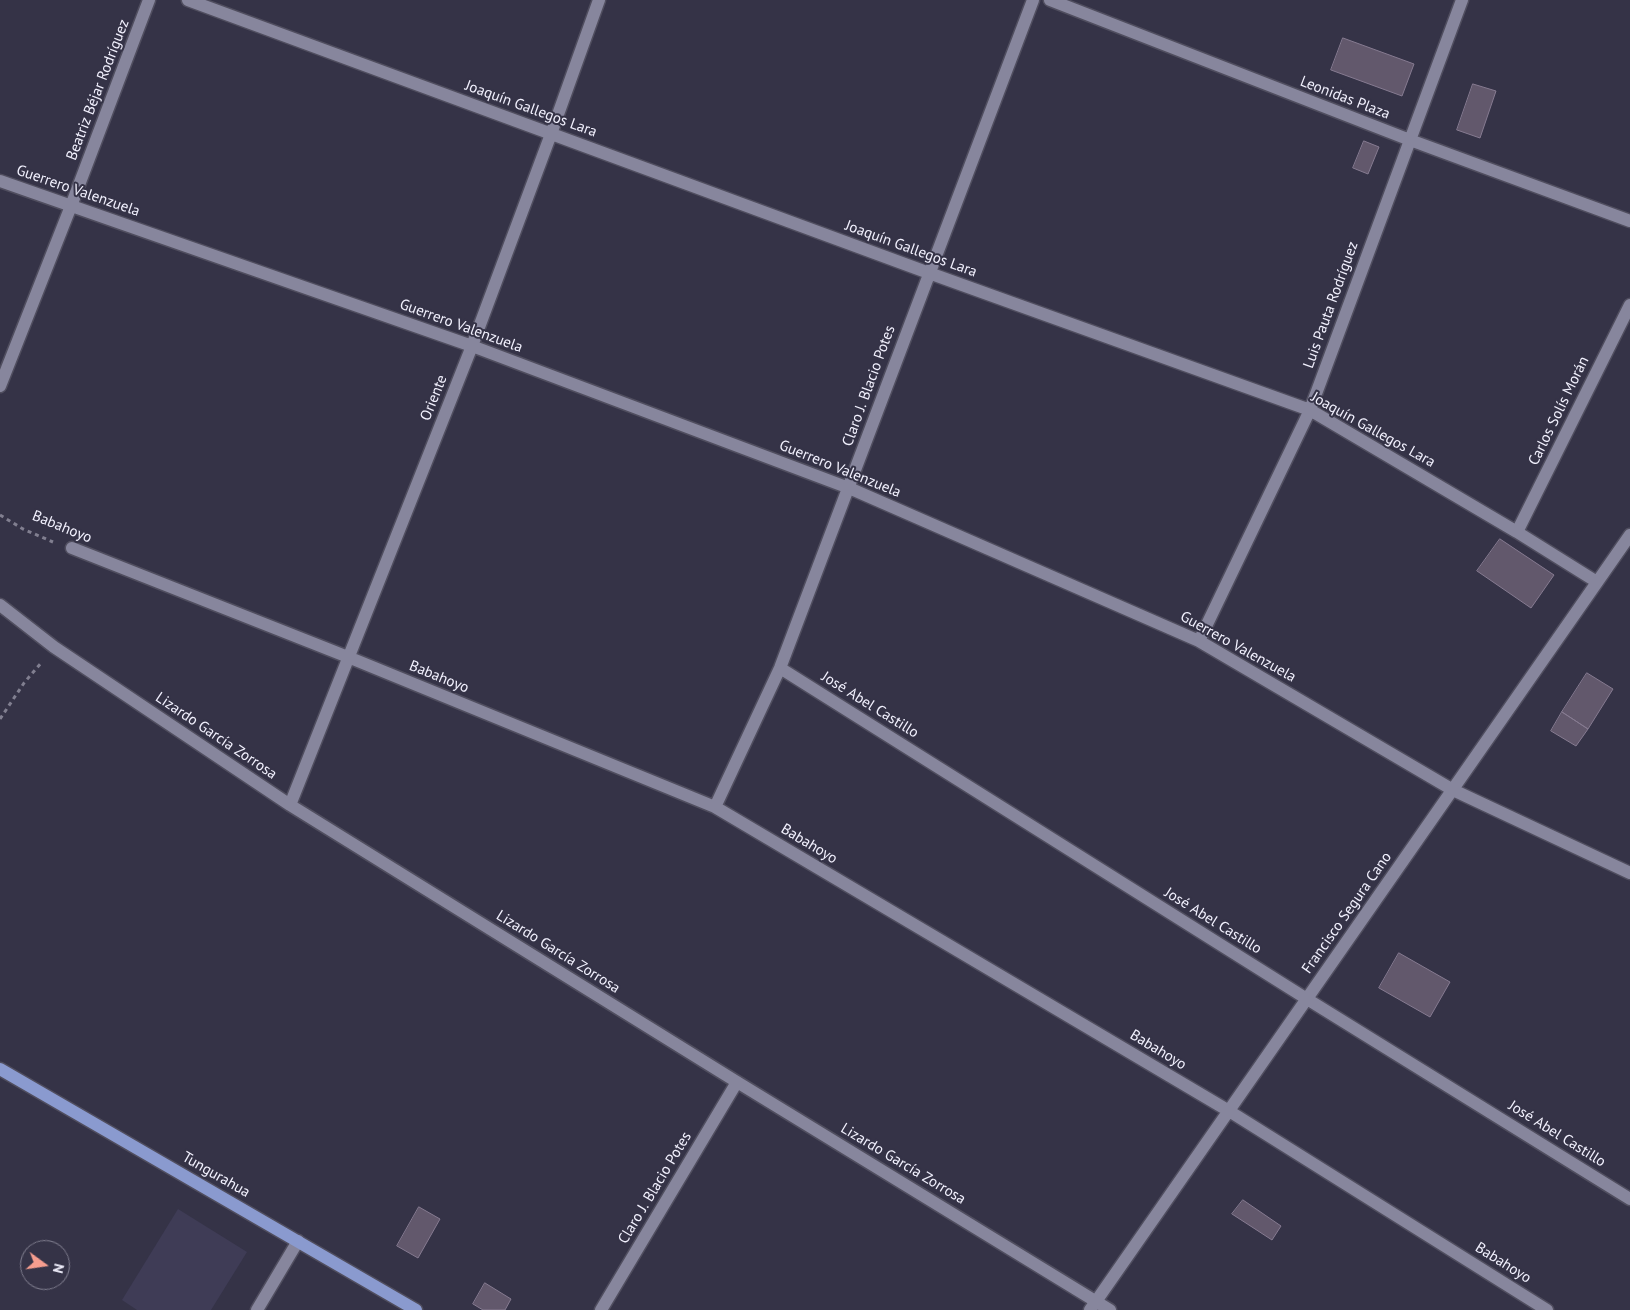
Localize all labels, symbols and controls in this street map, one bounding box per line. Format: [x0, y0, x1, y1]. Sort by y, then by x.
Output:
street label: Beatriz Béjar Rodríguez [63, 17, 133, 163]
street label: Leonidas Plaza [1298, 73, 1392, 123]
street label: Joaquín Gallegos Lara [463, 77, 599, 141]
street label: Guerrero Valenzuela [14, 161, 142, 221]
street label: Joaquín Gallegos Lara [843, 217, 979, 281]
street label: Luis Pauta Rodríguez [1300, 239, 1362, 371]
street label: Guerrero Valenzuela [397, 295, 525, 357]
street label: Claro J. Blacio Potes [839, 323, 899, 449]
street label: Carlos Solís Morán [1525, 354, 1593, 468]
street label: Oriente [417, 372, 451, 424]
street label: Joaquín Gallegos Lara [1308, 388, 1438, 472]
street label: Guerrero Valenzuela [777, 436, 903, 502]
street label: Babahoyo [30, 507, 94, 547]
street label: Guerrero Valenzuela [1177, 608, 1299, 686]
street label: Babahoyo [407, 657, 471, 697]
street label: José Abel Castillo [818, 668, 922, 742]
street label: Lizardo García Zorrosa [152, 689, 280, 783]
street label: Babahoyo [778, 820, 840, 868]
street label: Francisco Segura Cano [1298, 849, 1396, 977]
street label: José Abel Castillo [1161, 884, 1265, 958]
street label: Lizardo García Zorrosa [493, 907, 623, 997]
street label: Babahoyo [1127, 1026, 1189, 1074]
street label: José Abel Castillo [1505, 1097, 1609, 1171]
street label: Lizardo García Zorrosa [837, 1120, 969, 1208]
street label: Claro J. Blacio Potes [615, 1129, 695, 1247]
street label: Tungurahua [179, 1148, 253, 1202]
street label: Babahoyo [1472, 1239, 1534, 1287]
north arrow [20, 1240, 70, 1290]
text: N [49, 1262, 68, 1275]

